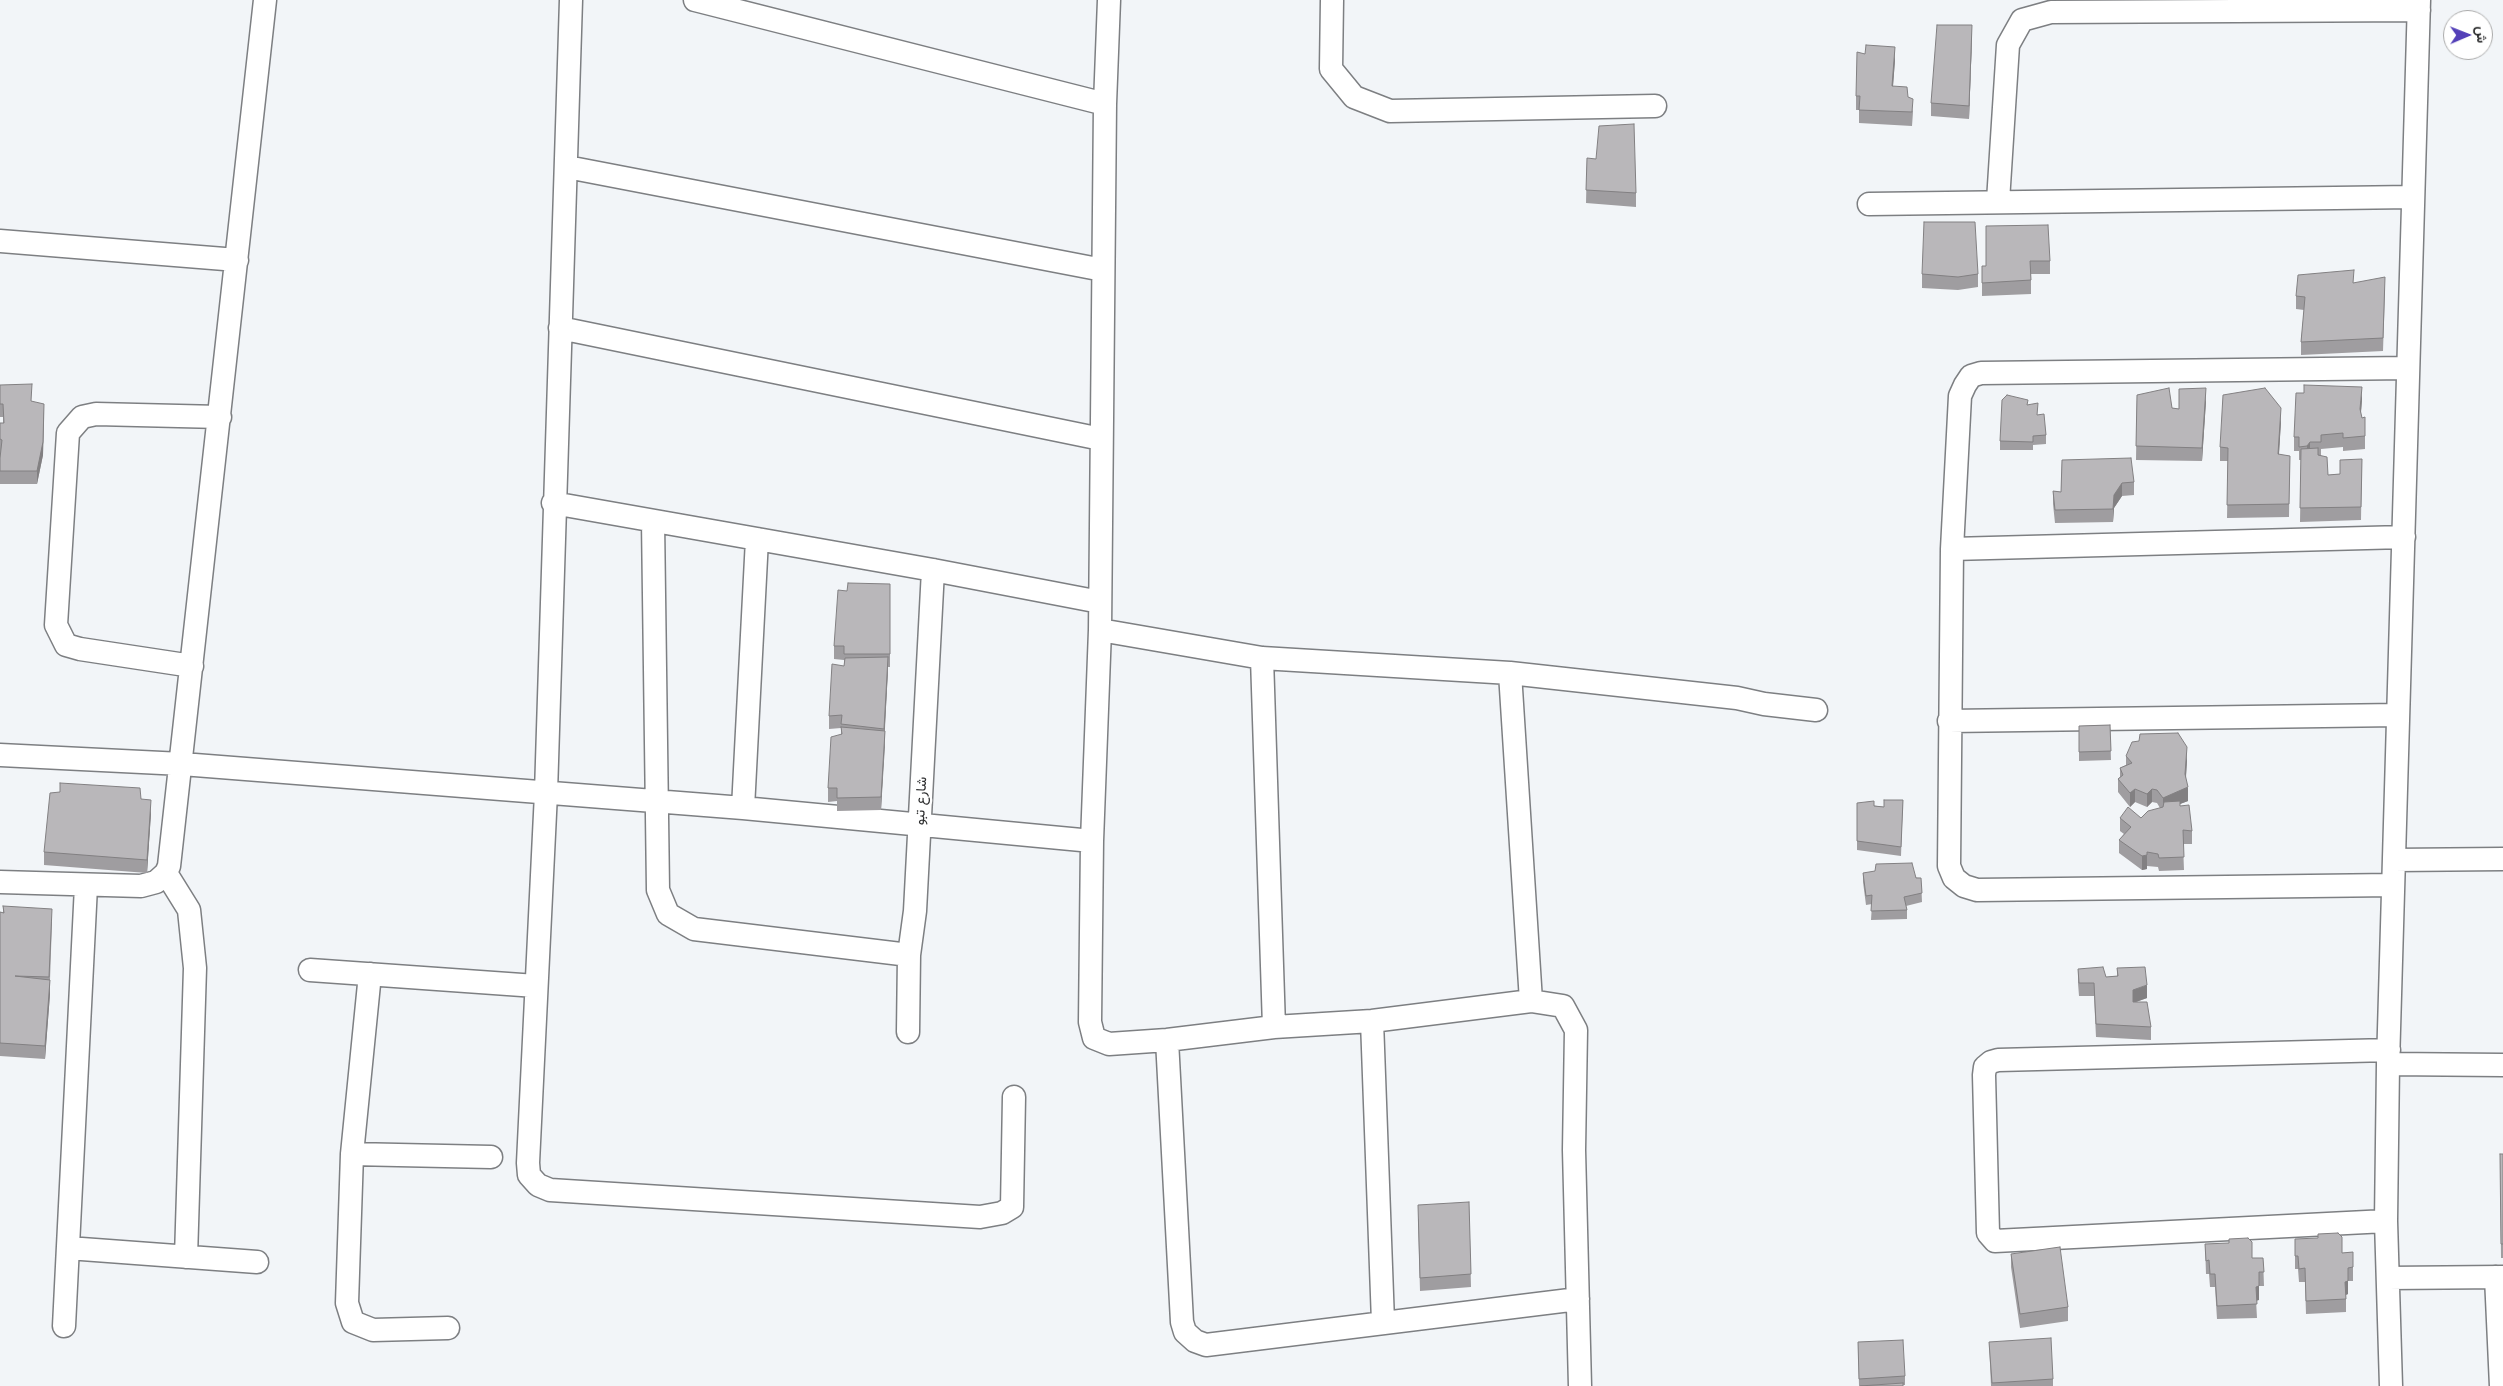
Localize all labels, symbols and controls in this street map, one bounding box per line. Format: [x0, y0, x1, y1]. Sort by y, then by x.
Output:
north arrow [2443, 10, 2493, 60]
text: ش [2474, 26, 2490, 43]
street label: شارع تبو [911, 776, 931, 826]

